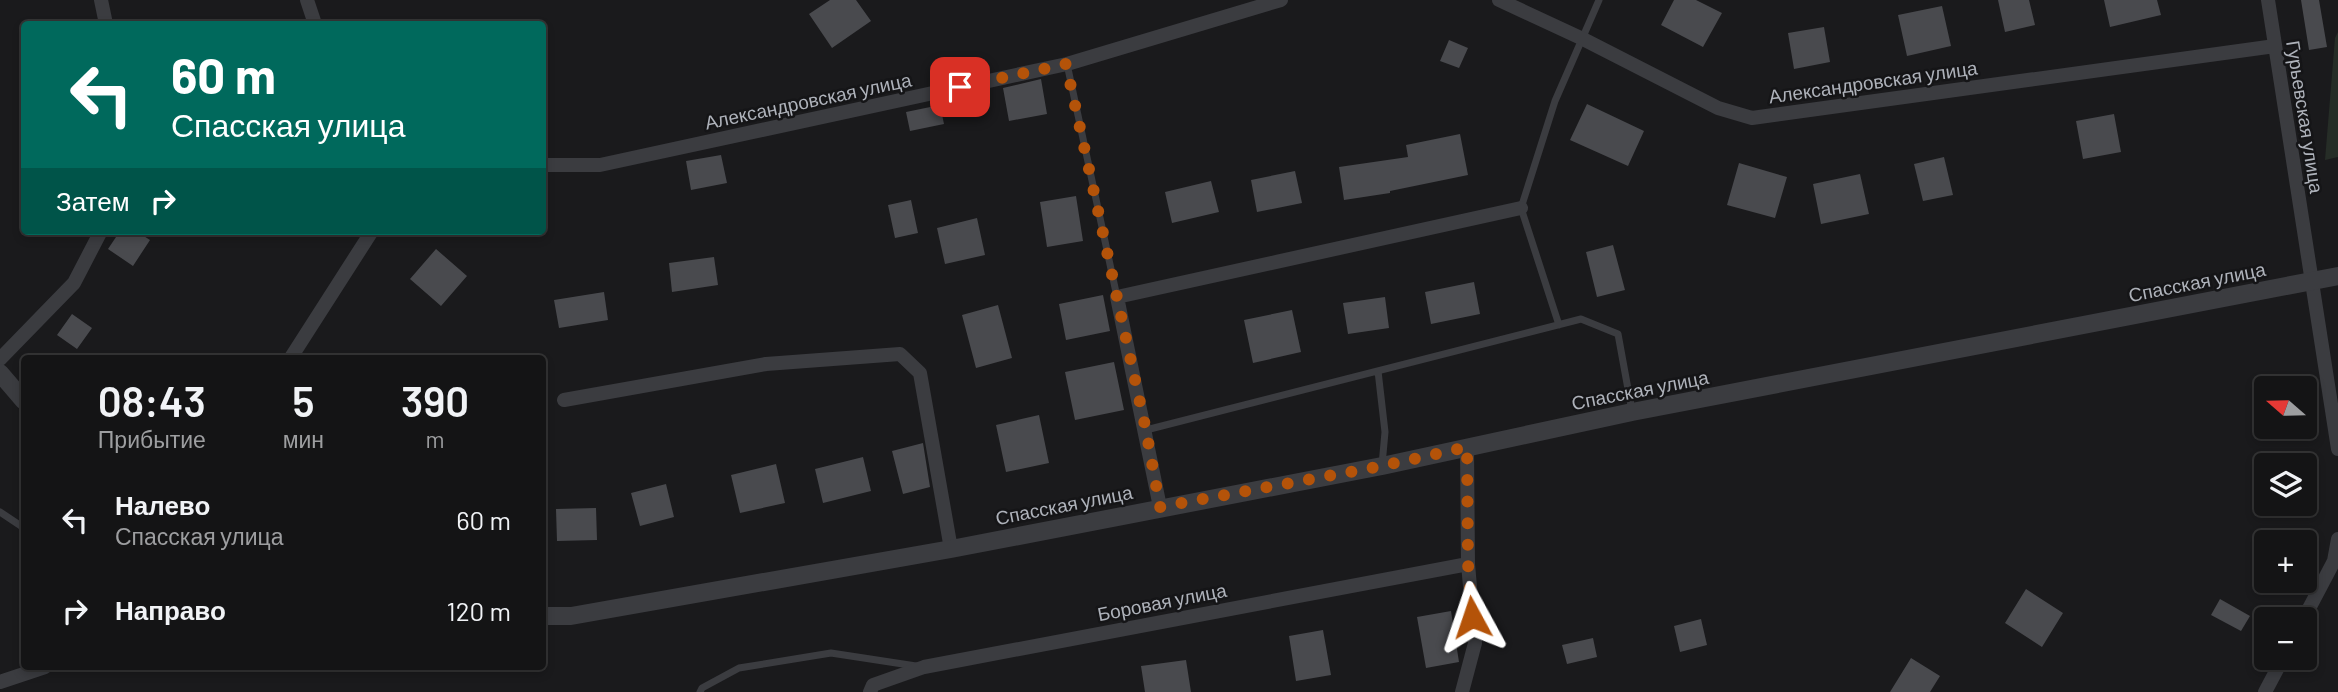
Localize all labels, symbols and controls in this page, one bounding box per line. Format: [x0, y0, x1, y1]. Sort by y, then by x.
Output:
street label: Гурьевская улица [2282, 39, 2329, 195]
text: 60 m [171, 45, 276, 104]
icon: left [56, 49, 147, 140]
street label: Александровская улица [1767, 55, 1979, 108]
pin [930, 57, 990, 117]
street label: Александровская улица [702, 67, 914, 134]
icon: arrive [941, 68, 979, 106]
text: Спасская улица [171, 105, 405, 143]
icon: right [144, 182, 182, 220]
text: Затем [56, 185, 130, 216]
street label: Спасская улица [2126, 257, 2268, 306]
street label: Спасская улица [1569, 365, 1711, 414]
text: 08:43 [98, 375, 206, 425]
text: 5 [292, 375, 315, 425]
text: 390 [401, 375, 469, 425]
north arrow [2254, 376, 2317, 439]
map controls [2254, 376, 2317, 670]
text: Прибытие [98, 425, 206, 453]
text: мин [283, 425, 324, 453]
text: m [426, 425, 445, 453]
button: layers [2254, 453, 2317, 516]
street label: Спасская улица [993, 480, 1135, 529]
text: Налево [115, 489, 210, 520]
icon: left [56, 501, 94, 539]
text: 60 m [456, 504, 511, 535]
text: Спасская улица [115, 522, 284, 550]
button: + [2254, 530, 2317, 593]
street label: Боровая улица [1095, 578, 1229, 625]
position arrow [1435, 580, 1509, 654]
icon: right [56, 592, 94, 630]
text: Направо [115, 594, 226, 625]
text: 120 m [447, 595, 511, 626]
button: − [2254, 607, 2317, 670]

